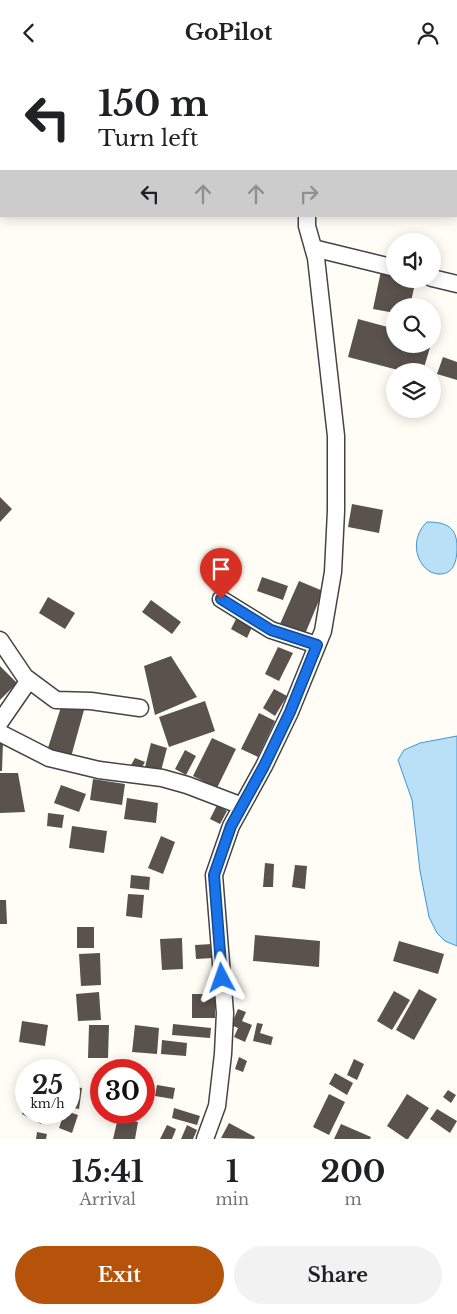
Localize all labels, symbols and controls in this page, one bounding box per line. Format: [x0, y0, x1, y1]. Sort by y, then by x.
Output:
icon: back [15, 19, 43, 47]
text: GoPilot [185, 19, 272, 46]
icon: person [414, 19, 442, 47]
text: 150 m [98, 82, 209, 125]
icon: left [15, 85, 80, 150]
text: Turn left [98, 125, 198, 152]
icon: left [136, 180, 164, 208]
icon: ahead [189, 180, 217, 208]
icon: ahead [242, 180, 270, 208]
icon: right [295, 180, 323, 208]
map controls [386, 233, 441, 418]
button: sound [386, 233, 441, 288]
button: search [386, 298, 441, 353]
button: layers [386, 363, 441, 418]
pin [200, 548, 242, 599]
icon: arrive [207, 555, 235, 583]
position arrow [195, 951, 247, 1003]
speed limit sign: 30 [90, 1059, 155, 1124]
text: 25 [32, 1070, 63, 1101]
text: km/h [30, 1096, 65, 1111]
text: 15:41 [72, 1153, 144, 1190]
text: 1 [226, 1153, 239, 1190]
text: 200 [321, 1153, 385, 1190]
text: Arrival [79, 1189, 136, 1209]
text: min [215, 1189, 249, 1209]
text: m [344, 1189, 362, 1209]
button: Exit [15, 1246, 224, 1304]
button: Share [234, 1246, 442, 1304]

